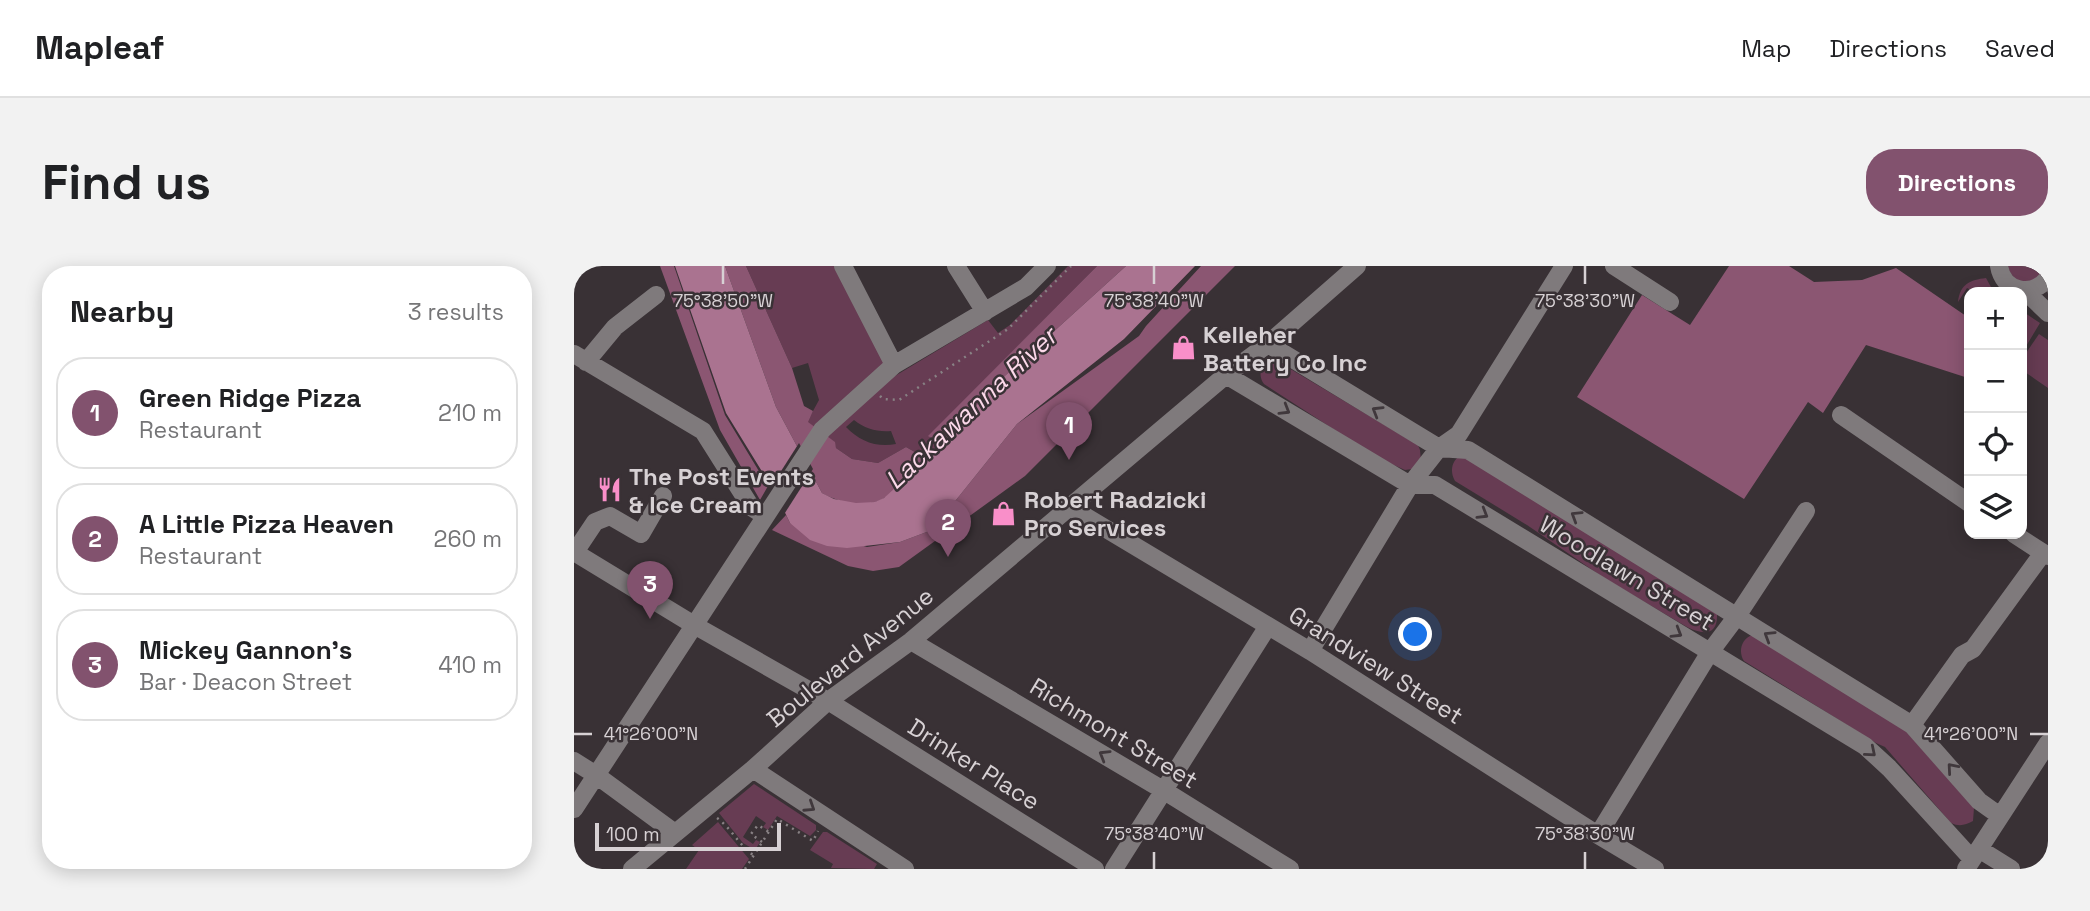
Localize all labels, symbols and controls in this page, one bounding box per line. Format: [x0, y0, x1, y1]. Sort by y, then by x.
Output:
text: Mapleaf [35, 27, 164, 69]
text: Map [1741, 33, 1791, 64]
text: Directions [1829, 33, 1947, 64]
text: Saved [1985, 33, 2055, 64]
button: Directions [1866, 149, 2048, 216]
text: Find us [42, 151, 211, 213]
map controls [1964, 287, 2027, 539]
button: + [1964, 287, 2027, 350]
text: 75°38'50"W [673, 289, 773, 312]
text: 75°38'40"W [1104, 289, 1204, 312]
text: 75°38'30"W [1535, 289, 1635, 312]
text: Nearby [70, 292, 174, 331]
text: 3 results [408, 297, 504, 327]
water label: Lackawanna River [878, 317, 1067, 497]
place label: Kelleher Battery Co Inc [1203, 319, 1367, 378]
shop icon: Kelleher Battery Co Inc [1169, 334, 1197, 362]
button: − [1964, 350, 2027, 413]
text: Green Ridge Pizza [139, 381, 361, 415]
text: 1 [90, 398, 100, 428]
text: 210 m [438, 398, 502, 428]
one-way arrow [1277, 401, 1290, 414]
pin: 1 [1046, 402, 1092, 460]
one-way arrow [1372, 406, 1385, 419]
button: locate [1964, 413, 2027, 476]
text: Restaurant [139, 415, 262, 445]
place label: The Post Events & Ice Cream [629, 461, 814, 520]
restaurant icon: The Post Events & Ice Cream [595, 476, 623, 504]
button: layers [1964, 476, 2027, 539]
place label: Robert Radzicki Pro Services [1024, 484, 1206, 543]
pin: 2 [925, 499, 971, 557]
shop icon: Robert Radzicki Pro Services [990, 499, 1018, 527]
one-way arrow [1475, 506, 1488, 519]
text: A Little Pizza Heaven [139, 507, 394, 541]
street label: Woodlawn Street [1534, 509, 1720, 637]
one-way arrow [1570, 511, 1583, 524]
text: 2 [88, 524, 102, 554]
text: 260 m [434, 524, 502, 554]
text: Restaurant [139, 541, 262, 571]
pin: 3 [627, 561, 673, 619]
street label: Boulevard Avenue [760, 580, 940, 734]
street label: Grandview Street [1283, 599, 1469, 731]
your location [1398, 617, 1432, 651]
one-way arrow [1670, 624, 1683, 637]
one-way arrow [1764, 631, 1777, 644]
text: Mickey Gannon's [139, 633, 352, 667]
text: 3 [88, 650, 102, 680]
text: 410 m [438, 650, 502, 680]
text: Bar · Deacon Street [139, 667, 352, 697]
street label: Richmont Street [1024, 671, 1204, 795]
street label: Drinker Place [902, 711, 1046, 817]
text: 41°26'00"N [604, 722, 698, 745]
text: 41°26'00"N [1924, 722, 2018, 745]
one-way arrow [1863, 744, 1876, 756]
one-way arrow [1099, 751, 1112, 764]
one-way arrow [1948, 764, 1960, 777]
one-way arrow [803, 798, 816, 811]
scale bar [595, 820, 780, 852]
text: 100 m [606, 822, 660, 847]
text: 75°38'40"W [1104, 822, 1204, 845]
text: 75°38'30"W [1535, 822, 1635, 845]

